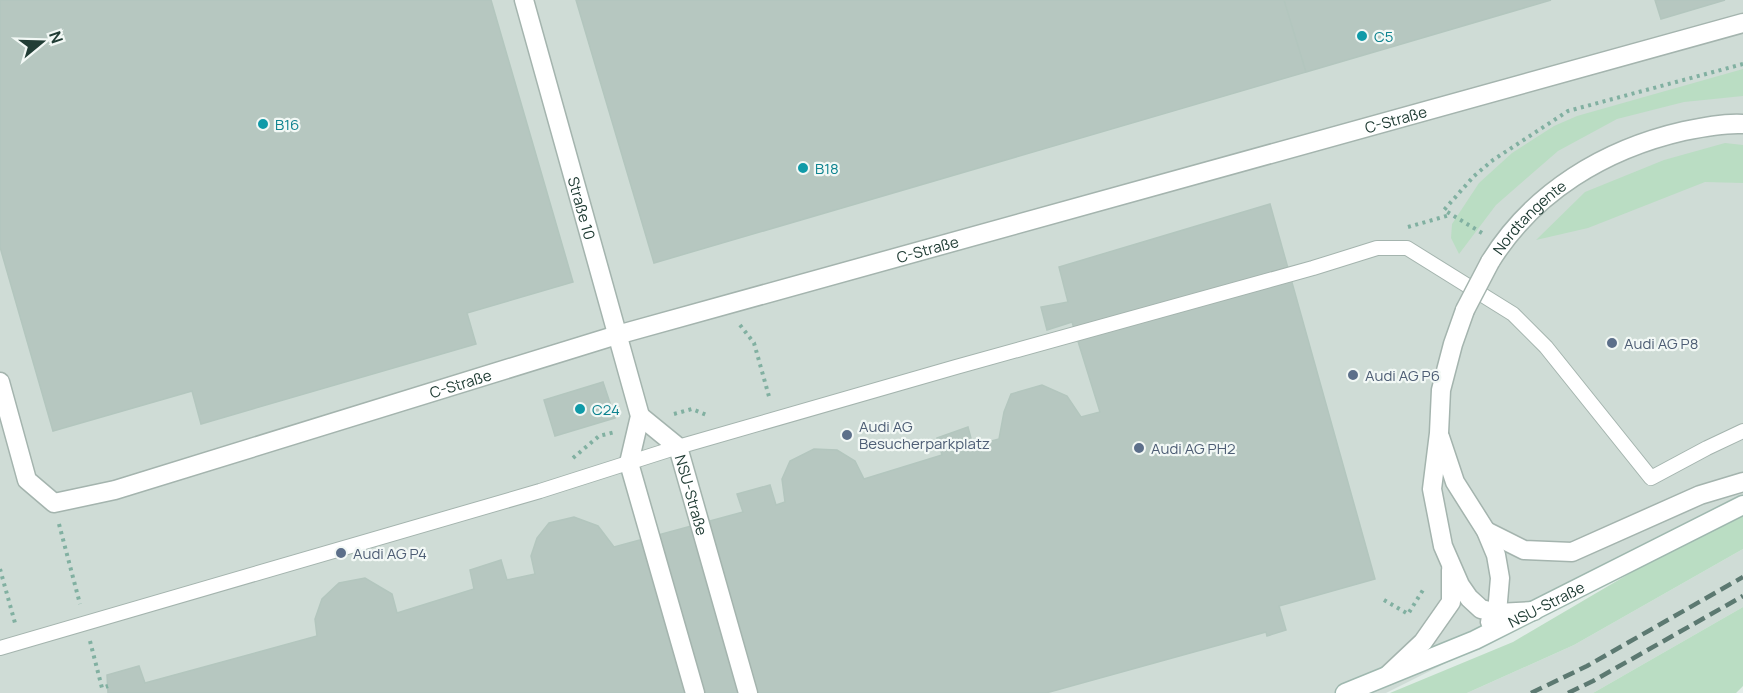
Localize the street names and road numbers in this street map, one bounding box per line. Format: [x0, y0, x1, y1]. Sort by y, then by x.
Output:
street label: C-Straße [1362, 101, 1429, 138]
street label: Straße 10 [563, 174, 601, 242]
street label: Nordtangente [1488, 175, 1570, 258]
street label: C-Straße [894, 230, 961, 268]
street label: C-Straße [427, 364, 494, 403]
street label: NSU-Straße [670, 452, 713, 538]
street label: NSU-Straße [1504, 576, 1588, 632]

